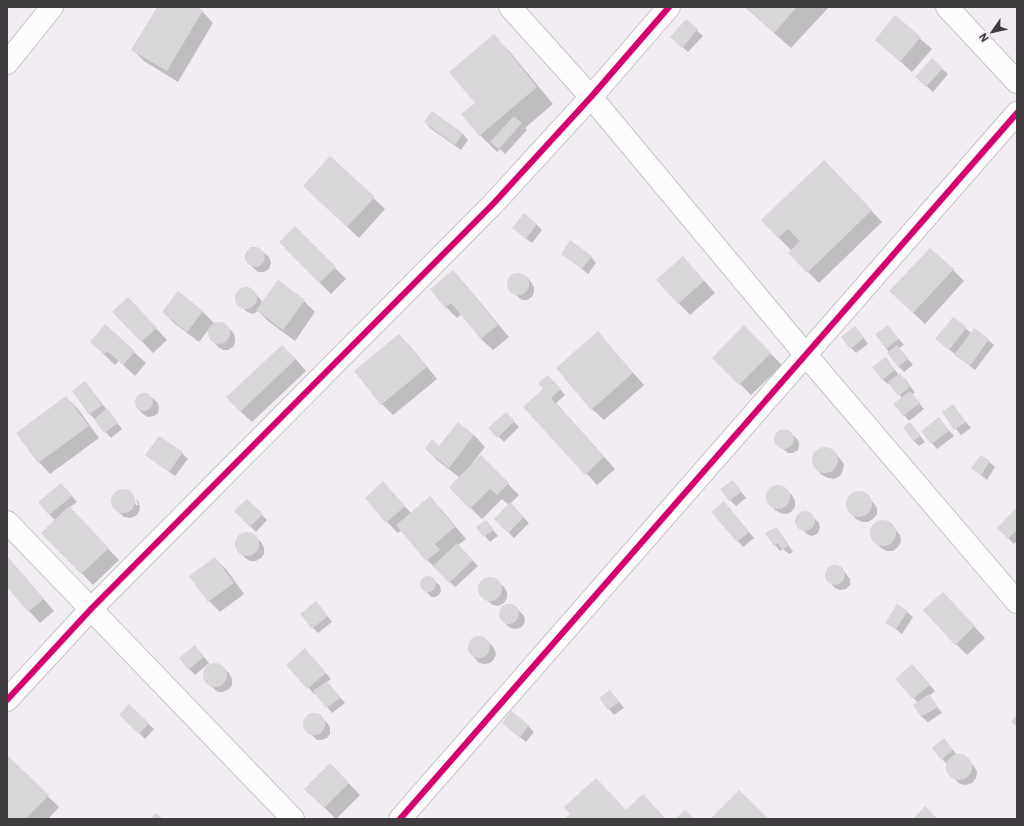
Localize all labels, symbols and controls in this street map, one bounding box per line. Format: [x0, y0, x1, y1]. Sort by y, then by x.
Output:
north arrow [972, 12, 1012, 52]
text: N [976, 30, 992, 45]

